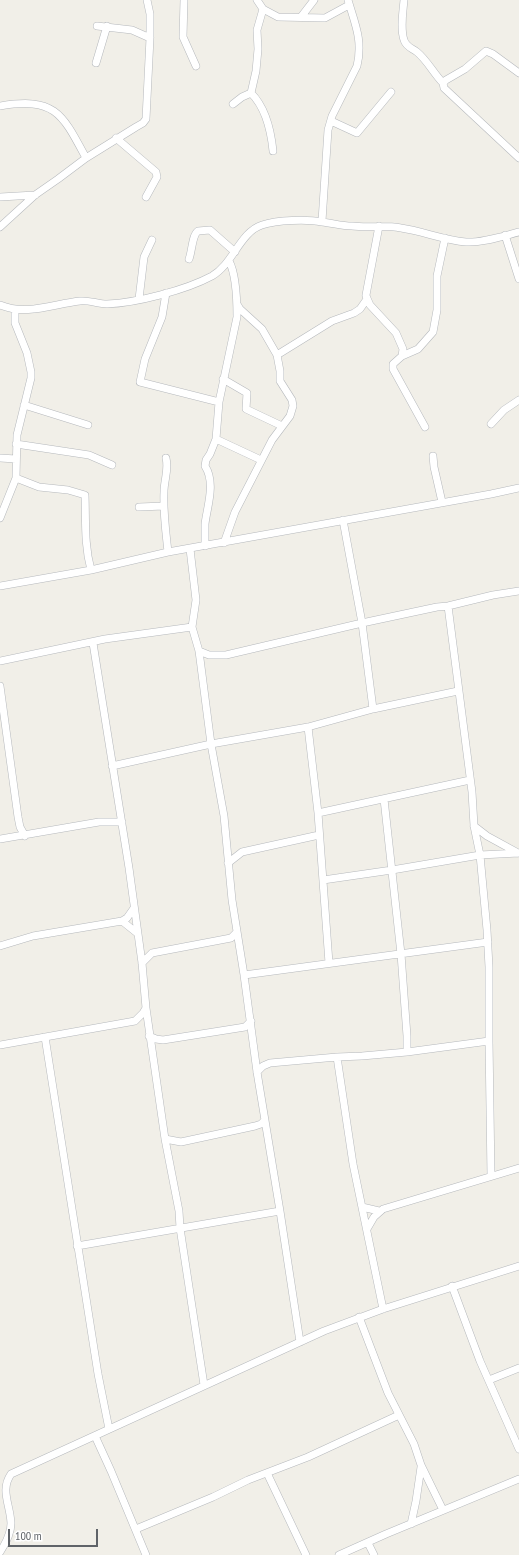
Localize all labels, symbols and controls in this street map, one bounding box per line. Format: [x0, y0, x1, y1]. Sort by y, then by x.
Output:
scale bar [10, 1521, 100, 1547]
text: 100 m [15, 1528, 42, 1543]

